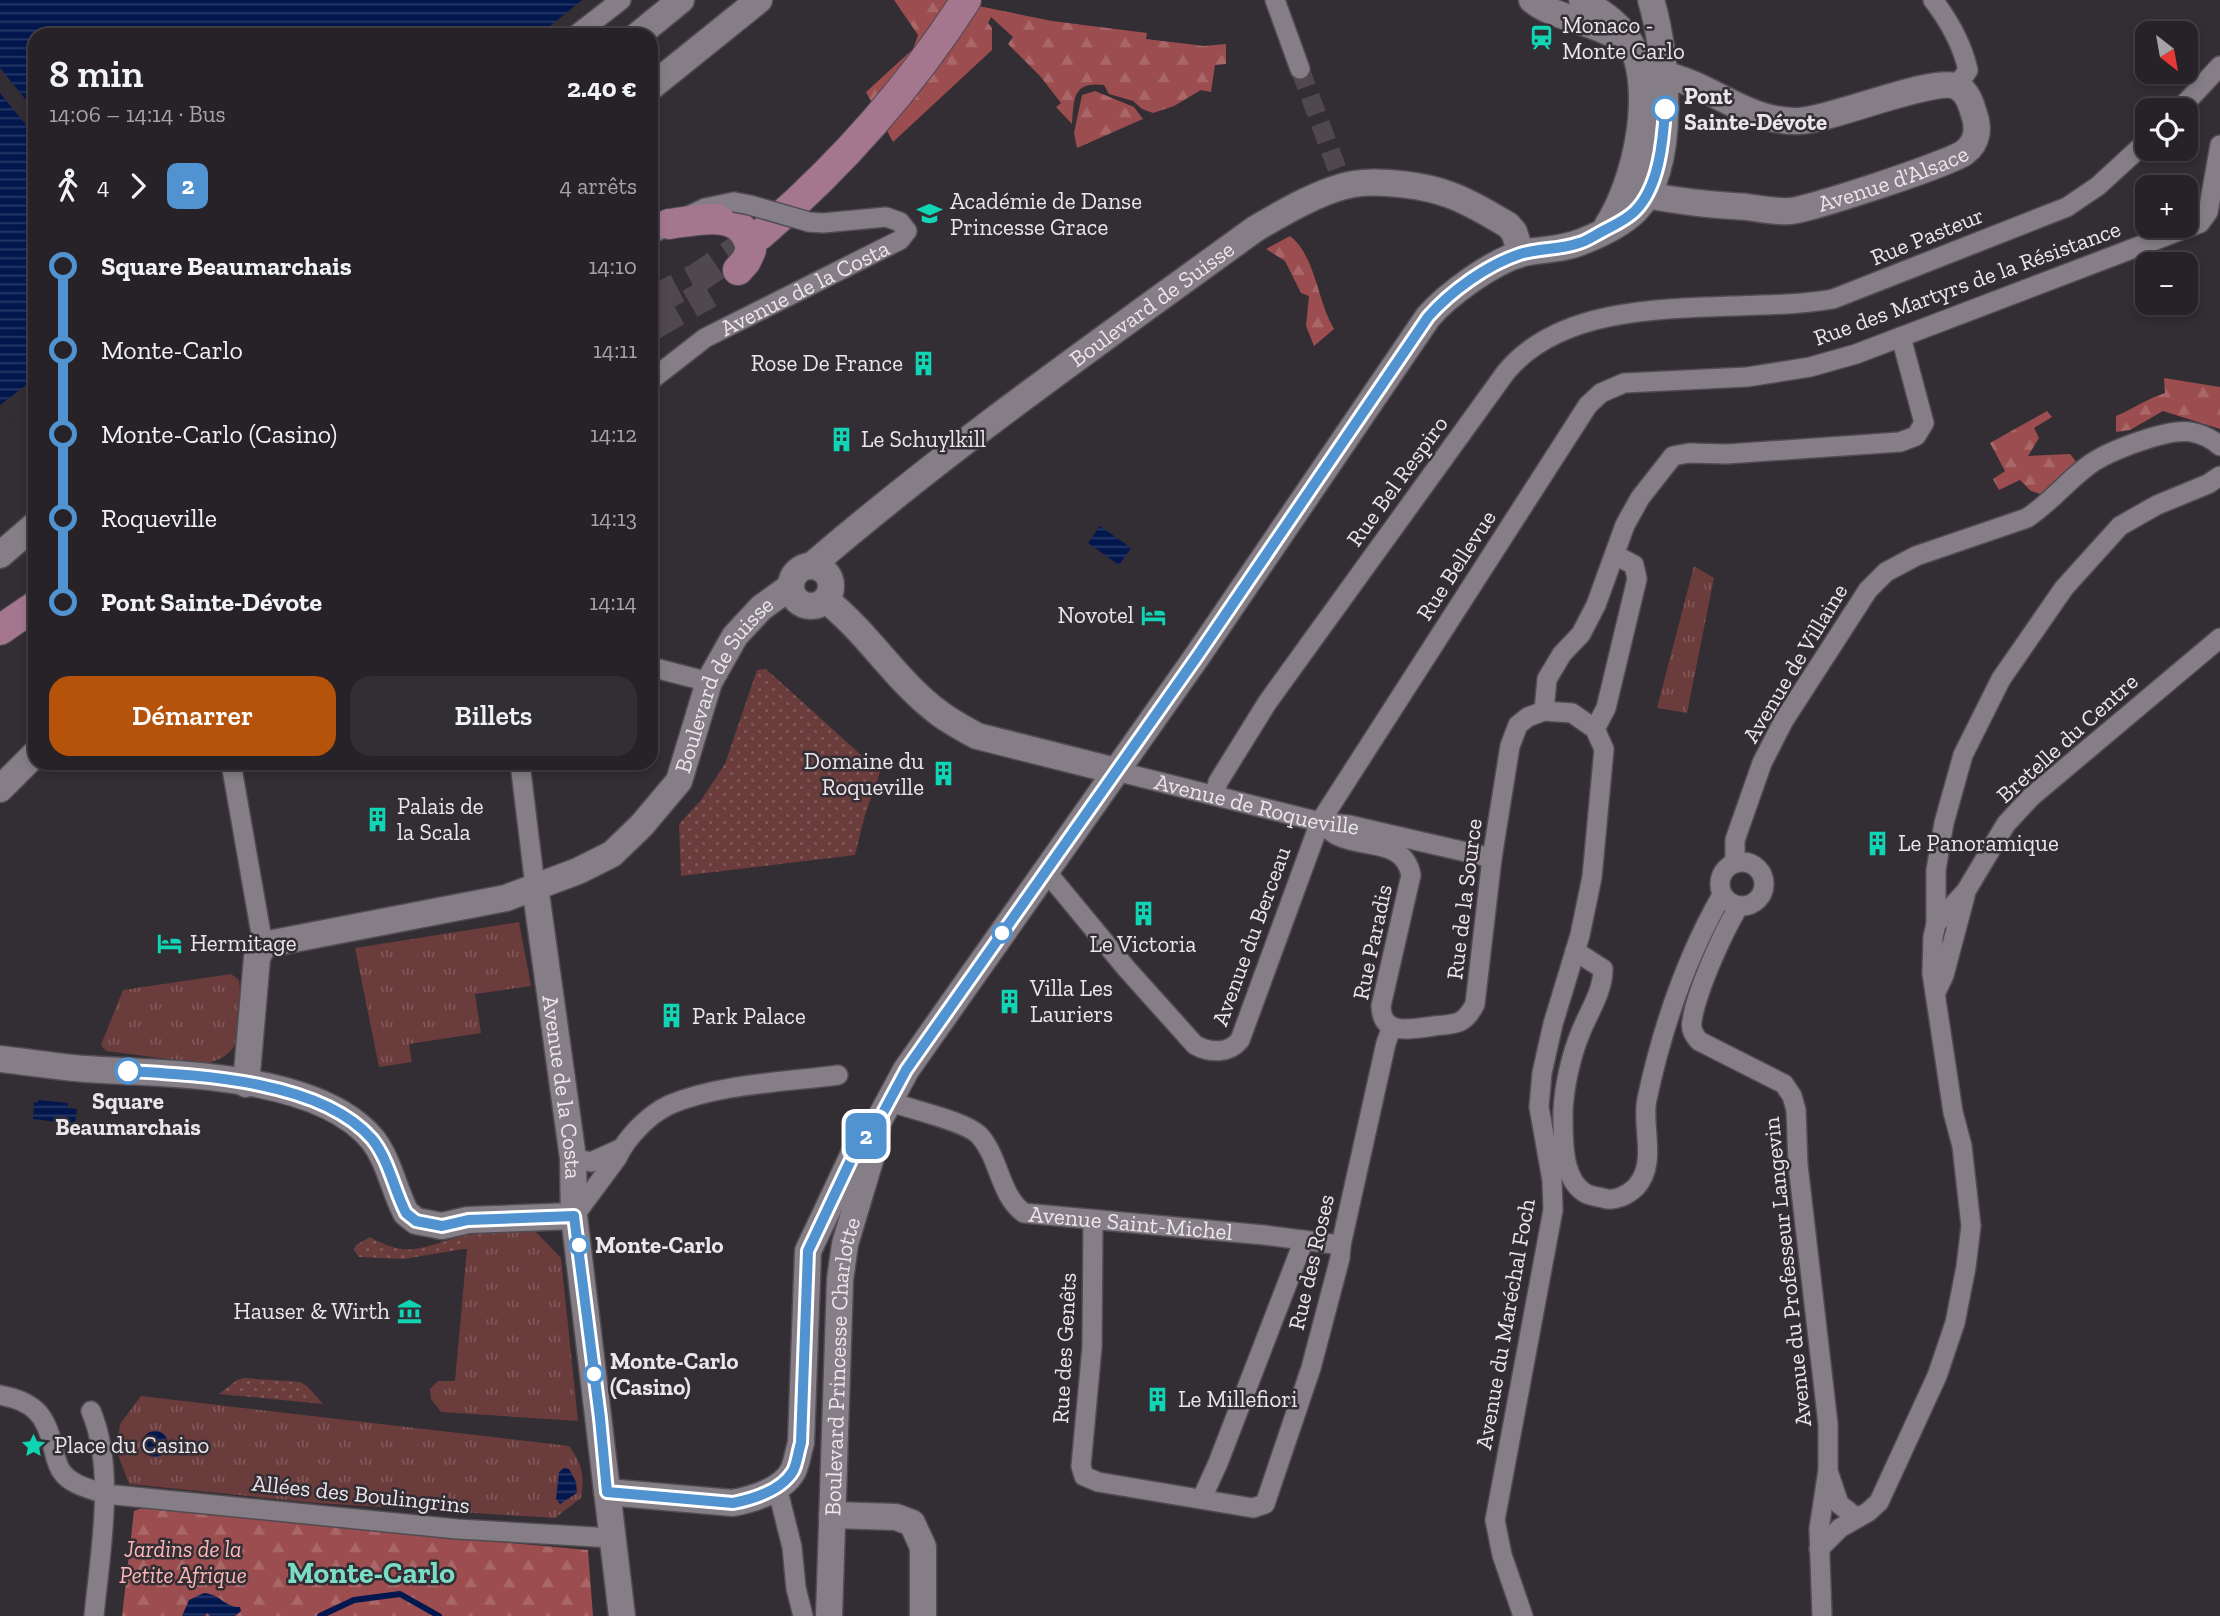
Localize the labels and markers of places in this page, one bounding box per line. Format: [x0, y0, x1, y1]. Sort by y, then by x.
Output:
place label: Monaco - Monte Carlo [1562, 11, 1685, 65]
station icon: Monaco - Monte Carlo [1528, 24, 1556, 52]
place label: Pont Sainte-Dévote [1684, 82, 1827, 136]
marker: Pont Sainte-Dévote [1652, 96, 1678, 122]
place label: Académie de Danse Princesse Grace [950, 187, 1142, 241]
school or university icon: Académie de Danse Princesse Grace [916, 200, 944, 228]
place label: Rose De France [751, 349, 903, 377]
building icon: Rose De France [909, 349, 937, 377]
building icon: Le Schuylkill [827, 425, 855, 453]
place label: Le Schuylkill [861, 425, 986, 453]
place label: Novotel [1058, 601, 1134, 629]
hotel icon: Novotel [1140, 601, 1168, 629]
place label: Domaine du Roqueville [804, 747, 924, 801]
building icon: Domaine du Roqueville [930, 760, 958, 788]
place label: Palais de la Scala [397, 792, 484, 846]
building icon: Palais de la Scala [363, 805, 391, 833]
building icon: Le Panoramique [1864, 829, 1892, 857]
place label: Le Panoramique [1898, 829, 2059, 857]
building icon: Le Victoria [1129, 900, 1157, 928]
unlabelled marker [992, 923, 1012, 943]
hotel icon: Hermitage [156, 929, 184, 957]
place label: Hermitage [190, 929, 297, 957]
place label: Le Victoria [1090, 930, 1196, 958]
place label: Villa Les Lauriers [1029, 974, 1113, 1028]
building icon: Villa Les Lauriers [996, 987, 1024, 1015]
building icon: Park Palace [658, 1002, 686, 1030]
place label: Park Palace [692, 1002, 806, 1030]
marker: Square Beaumarchais [115, 1058, 141, 1084]
place label: Square Beaumarchais [55, 1087, 201, 1141]
place label: Monte-Carlo [595, 1231, 724, 1259]
marker: Monte-Carlo [569, 1235, 589, 1255]
place label: Hauser & Wirth [234, 1297, 390, 1325]
museum icon: Hauser & Wirth [396, 1297, 424, 1325]
place label: Monte-Carlo (Casino) [610, 1347, 739, 1401]
marker: Monte-Carlo (Casino) [584, 1364, 604, 1384]
building icon: Le Millefiori [1144, 1385, 1172, 1413]
place label: Le Millefiori [1178, 1385, 1297, 1413]
place icon: Place du Casino [20, 1431, 48, 1459]
place label: Place du Casino [54, 1431, 209, 1459]

